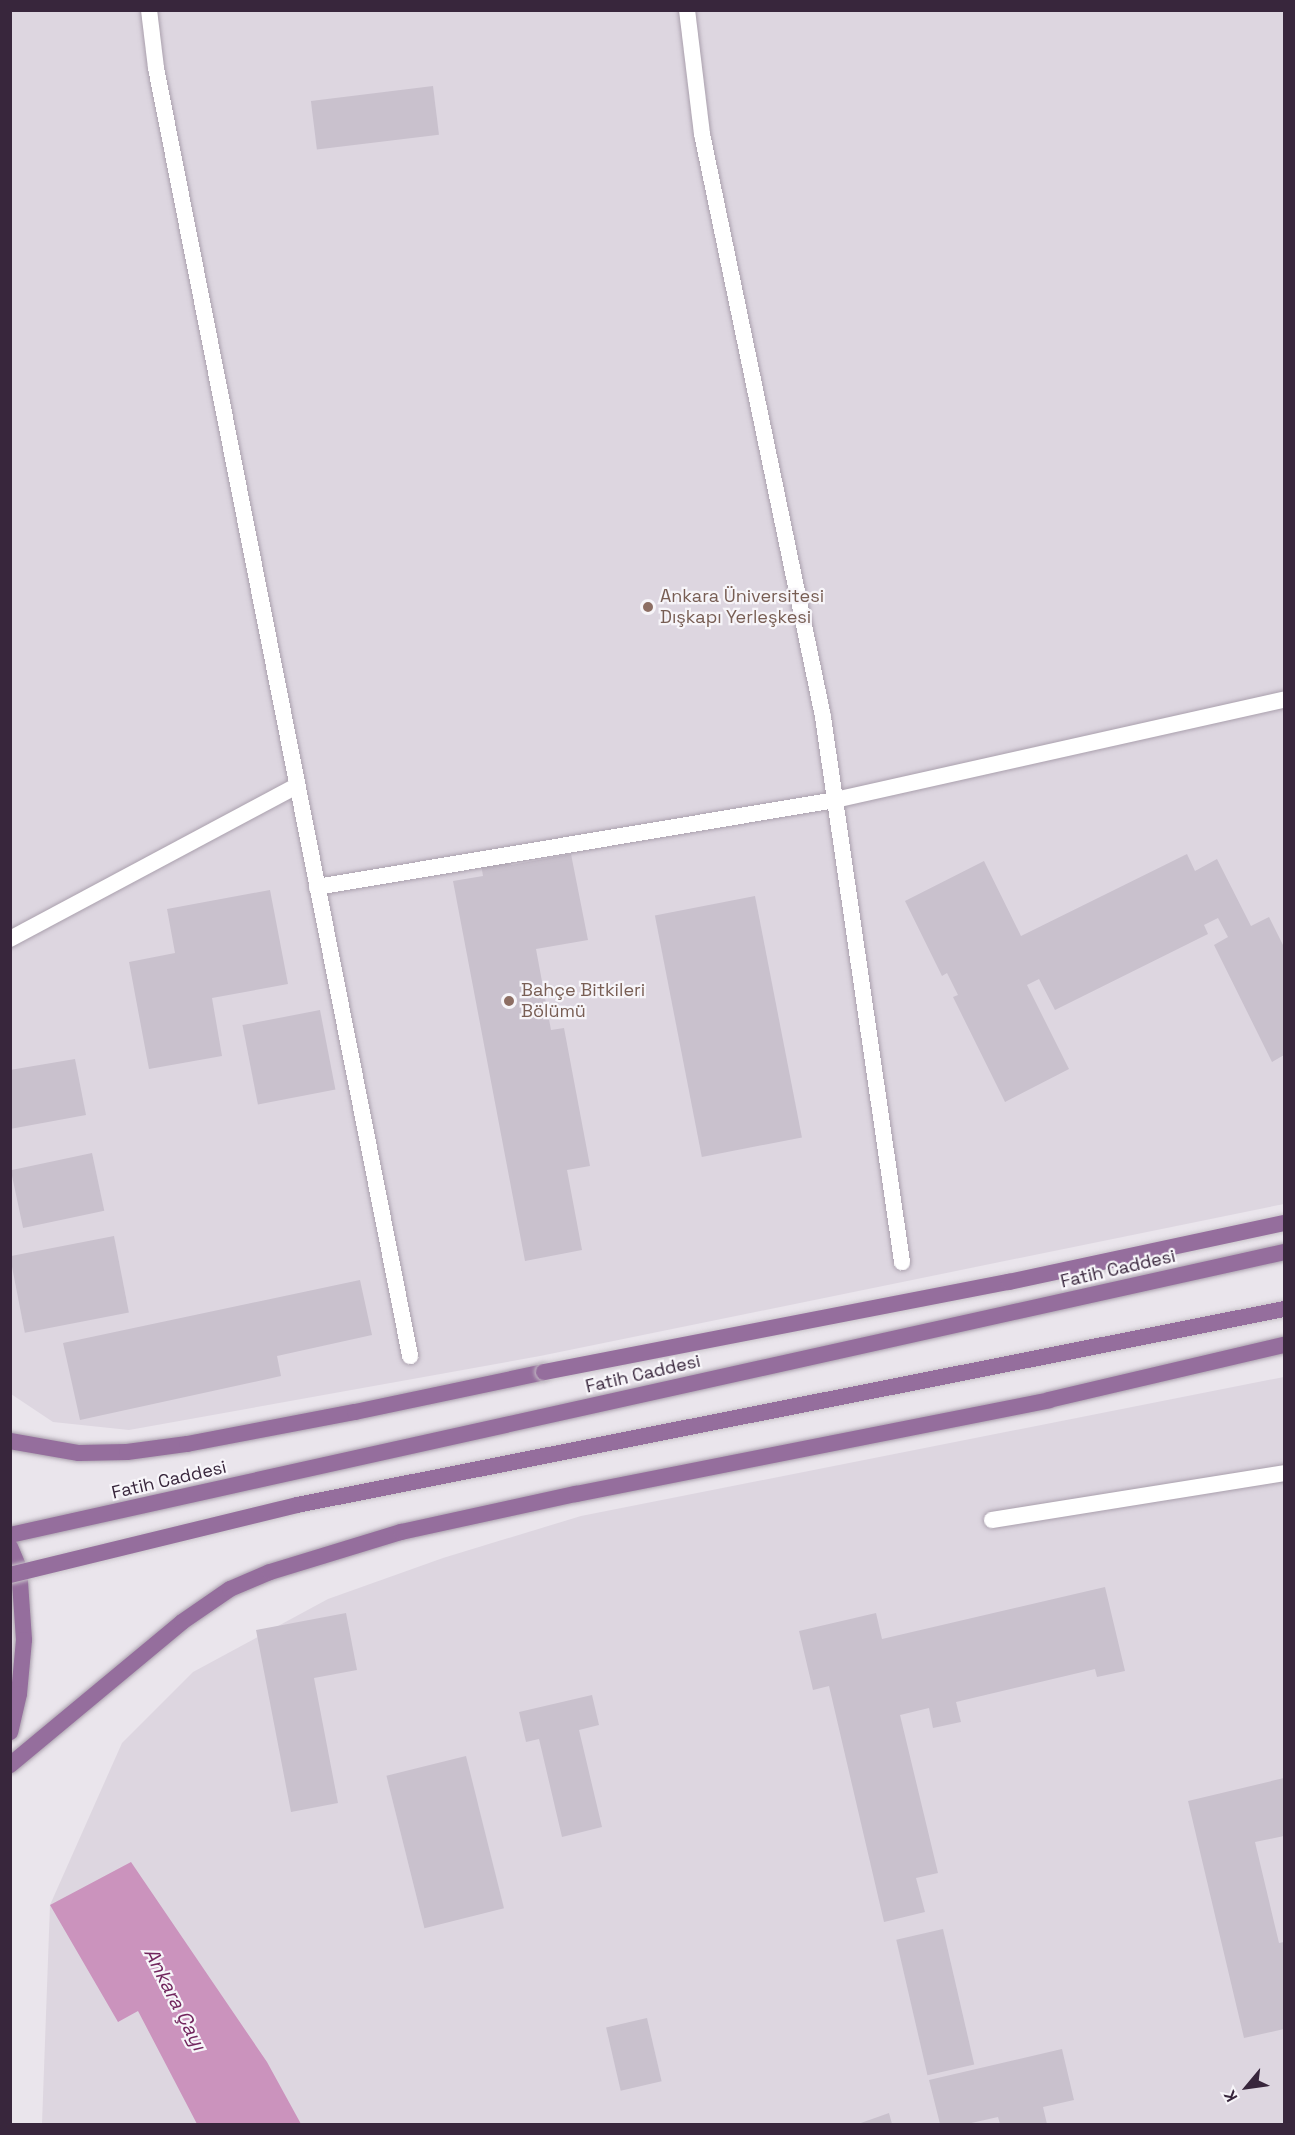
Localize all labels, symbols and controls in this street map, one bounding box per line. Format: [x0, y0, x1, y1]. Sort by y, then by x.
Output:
place label: Ankara Üniversitesi Dışkapı Yerleşkesi [660, 586, 824, 628]
marker: Ankara Üniversitesi Dışkapı Yerleşkesi [641, 600, 655, 614]
place label: Bahçe Bitkileri Bölümü [521, 980, 645, 1022]
marker: Bahçe Bitkileri Bölümü [502, 994, 516, 1008]
street label: Fatih Caddesi [1059, 1245, 1177, 1293]
street label: Fatih Caddesi [584, 1350, 702, 1398]
street label: Fatih Caddesi [110, 1456, 228, 1504]
water label: Ankara Çayı [139, 1944, 211, 2054]
north arrow [1217, 2057, 1277, 2117]
text: K [1219, 2086, 1242, 2105]

